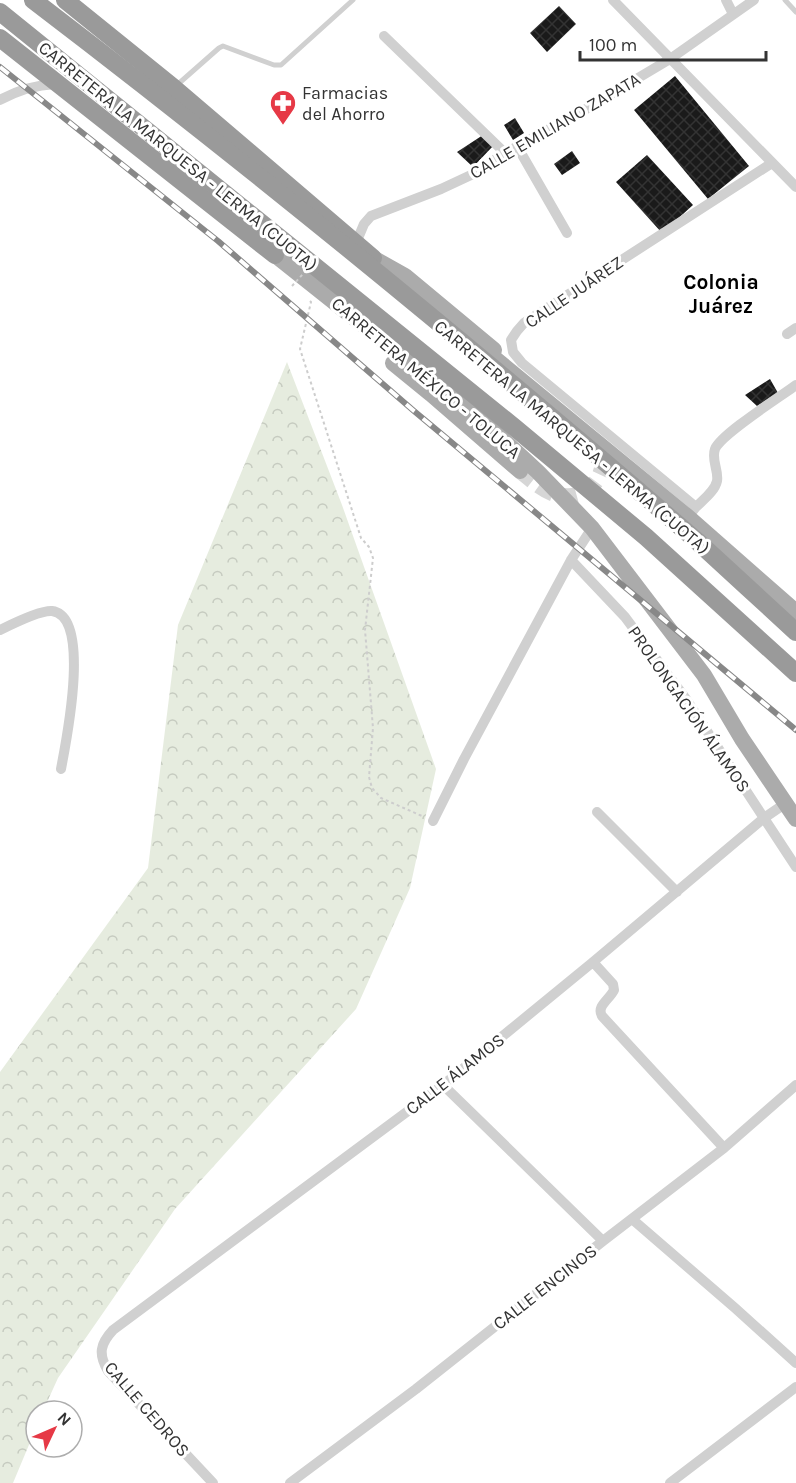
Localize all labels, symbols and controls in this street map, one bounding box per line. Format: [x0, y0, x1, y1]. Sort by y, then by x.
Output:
scale bar [580, 24, 766, 62]
text: 100 m [589, 34, 637, 56]
street label: CARRETERA LA MARQUESA - LERMA (CUOTA) [34, 36, 322, 276]
street label: CALLE EMILIANO ZAPATA [466, 68, 644, 184]
place label: Farmacias del Ahorro [302, 82, 388, 125]
pharmacy icon: Farmacias del Ahorro [268, 88, 298, 126]
street label: CALLE JUÁREZ [520, 250, 627, 333]
district label: Colonia Juárez [683, 270, 759, 318]
street label: CARRETERA MÉXICO - TOLUCA [327, 292, 526, 464]
street label: CARRETERA LA MARQUESA - LERMA (CUOTA) [430, 315, 714, 559]
street label: PROLONGACIÓN ÁLAMOS [623, 621, 756, 796]
street label: CALLE ÁLAMOS [401, 1028, 509, 1119]
street label: CALLE ENCINOS [489, 1240, 601, 1334]
street label: CALLE CEDROS [100, 1357, 194, 1461]
north arrow [24, 1399, 84, 1459]
text: N [54, 1408, 75, 1430]

